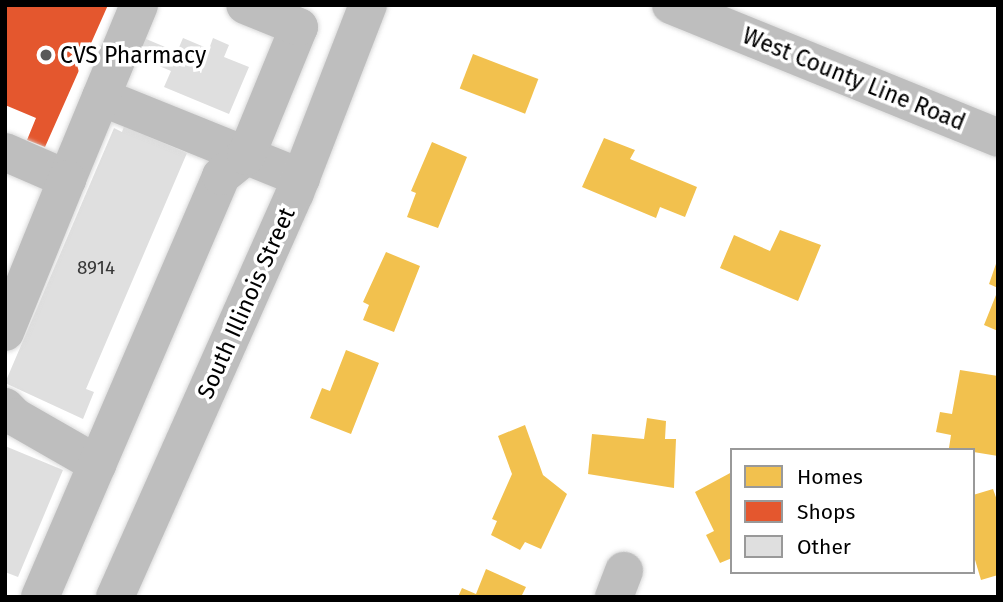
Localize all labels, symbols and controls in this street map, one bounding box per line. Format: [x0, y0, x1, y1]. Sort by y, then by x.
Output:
street label: West County Line Road [739, 22, 969, 136]
place label: CVS Pharmacy [60, 41, 206, 69]
marker: CVS Pharmacy [38, 47, 54, 63]
street label: South Illinois Street [191, 203, 301, 403]
house number: 8914 [77, 257, 115, 279]
legend [730, 448, 975, 574]
text: Homes [797, 464, 863, 490]
text: Shops [797, 499, 855, 525]
text: Other [797, 534, 851, 560]

